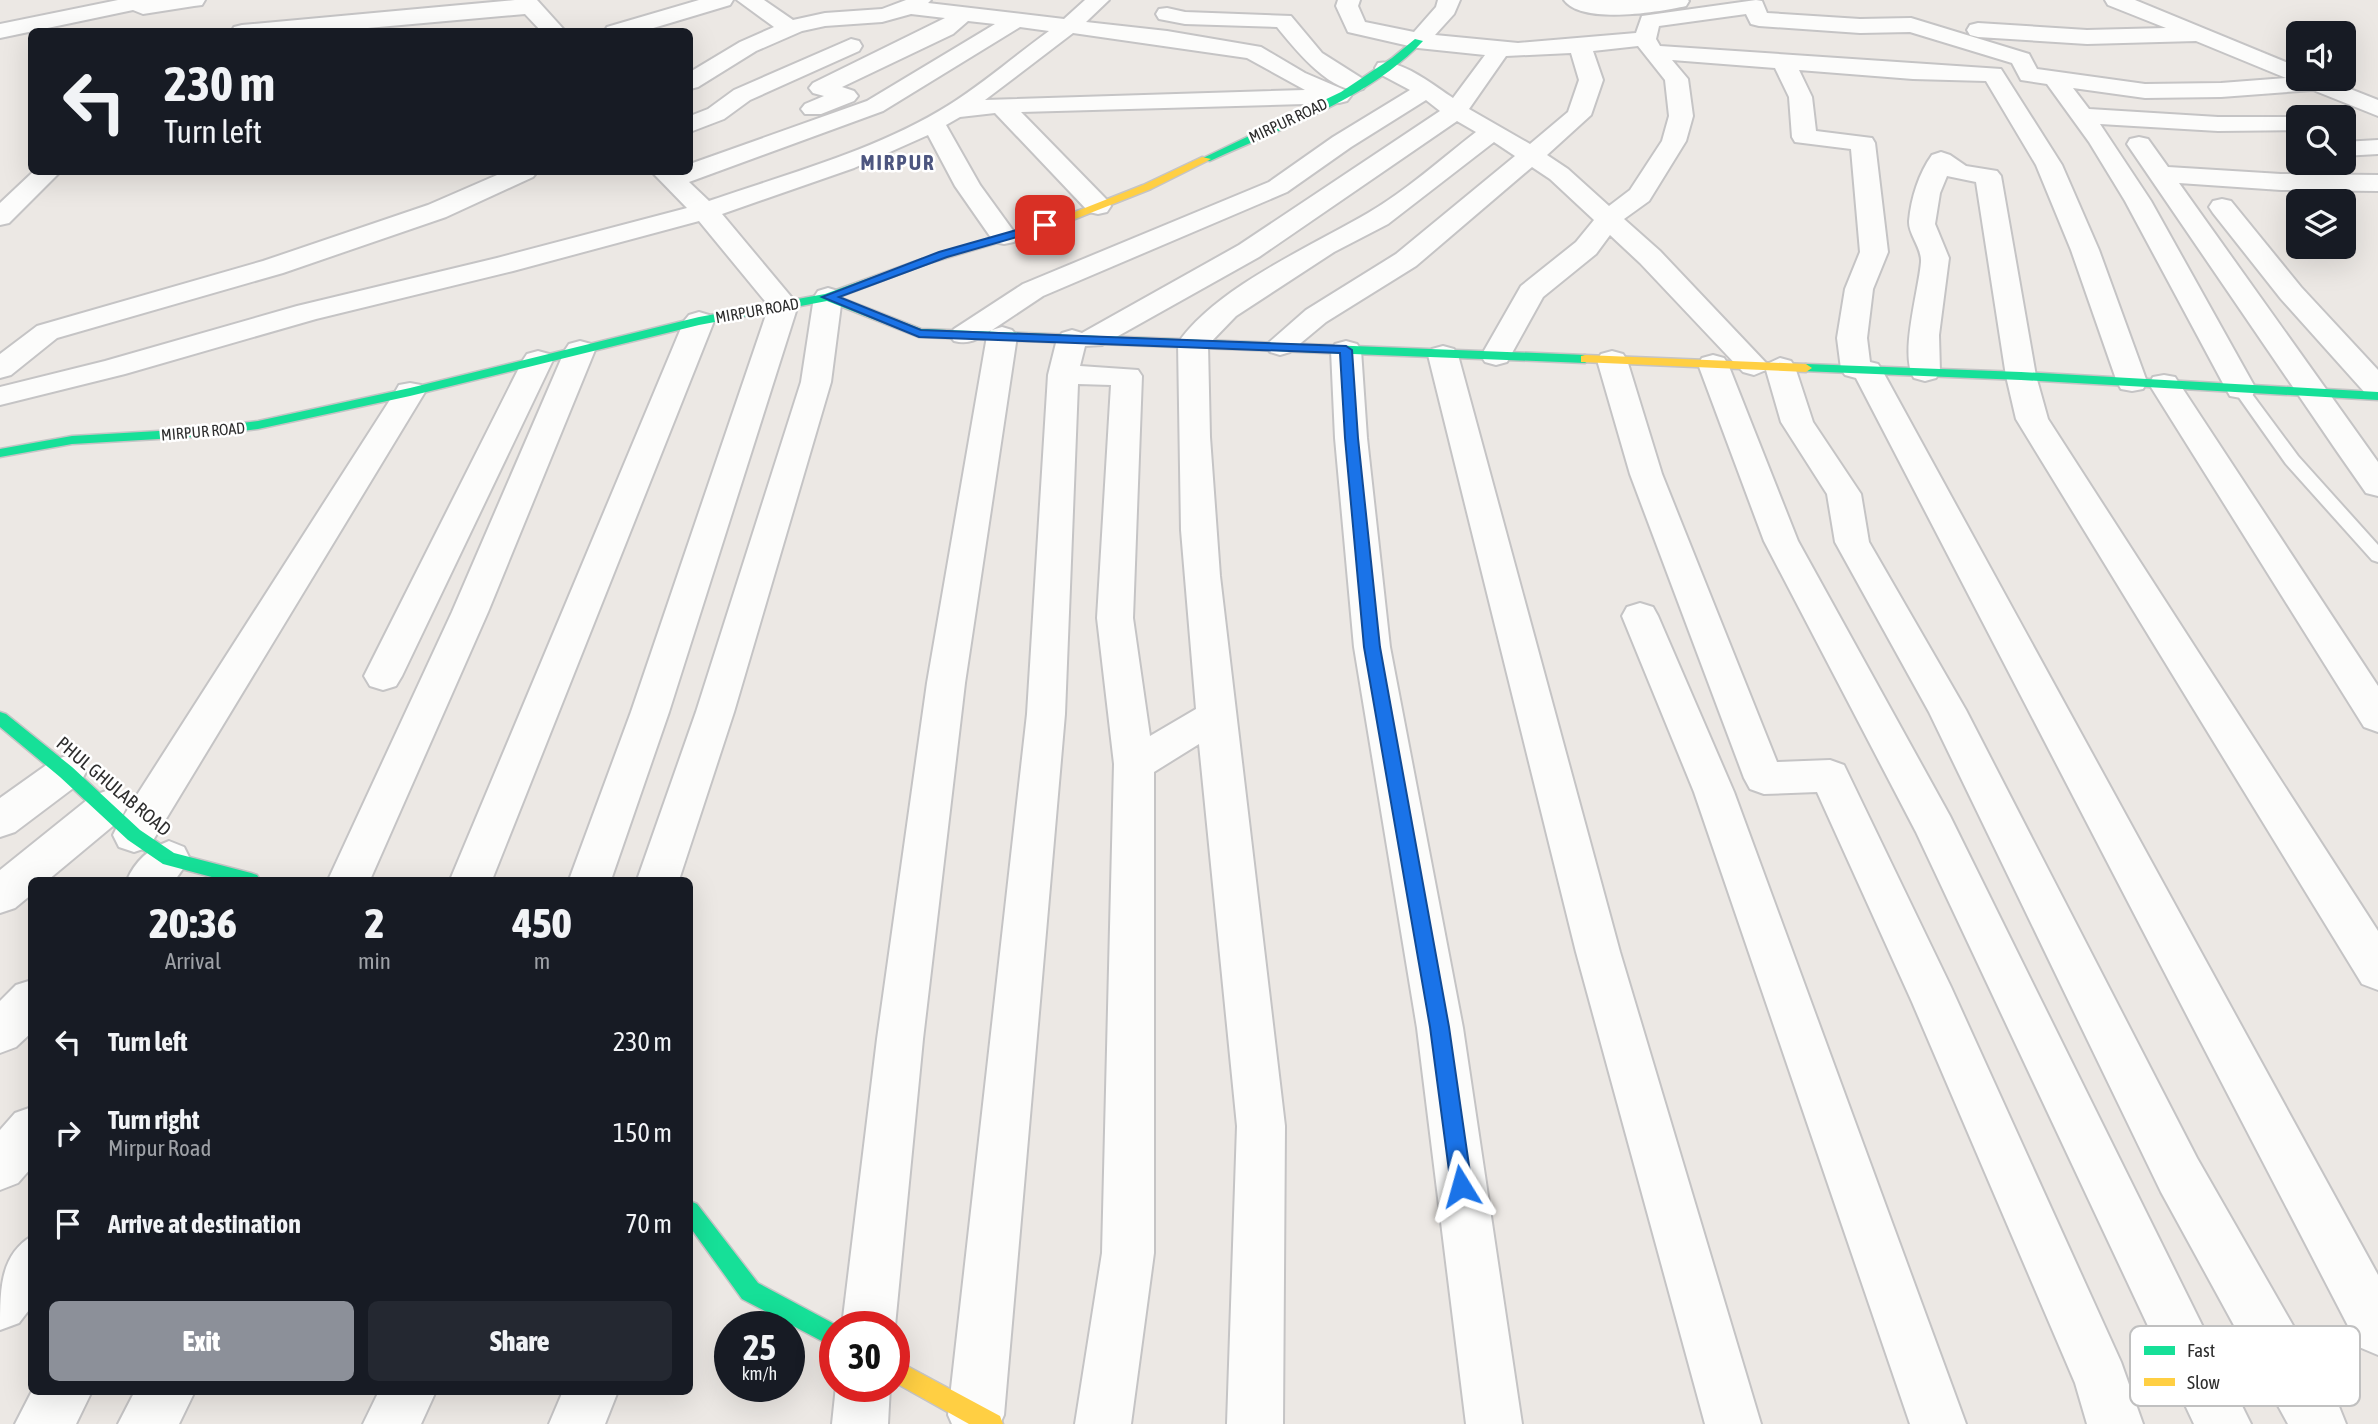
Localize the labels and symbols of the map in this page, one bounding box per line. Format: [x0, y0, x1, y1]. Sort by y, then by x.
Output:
street label: MIRPUR ROAD [1246, 94, 1330, 146]
district label: MIRPUR [860, 150, 936, 174]
pin [1015, 195, 1075, 255]
street label: MIRPUR ROAD [714, 294, 800, 326]
street label: MIRPUR ROAD [160, 418, 246, 444]
street label: PHUL GHULAB ROAD [52, 732, 176, 840]
position arrow [1424, 1149, 1498, 1223]
speed limit sign: 30 [819, 1311, 910, 1402]
legend [2130, 1326, 2360, 1406]
text: Fast [2187, 1339, 2215, 1361]
text: Slow [2187, 1371, 2221, 1393]

